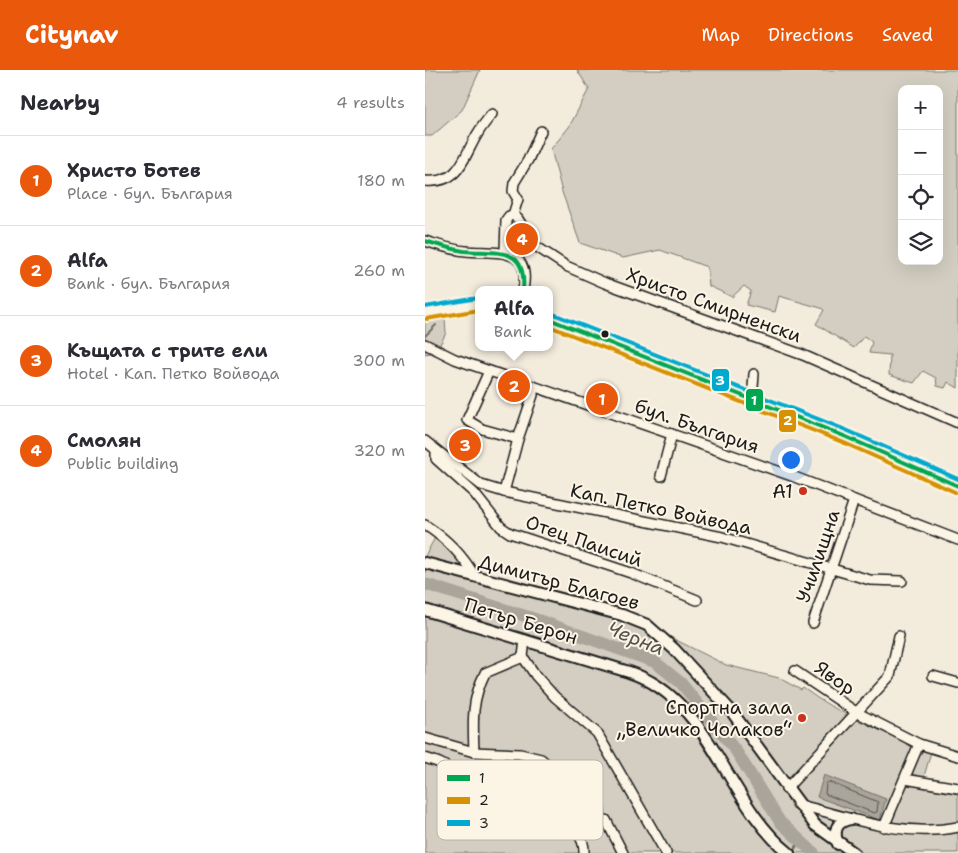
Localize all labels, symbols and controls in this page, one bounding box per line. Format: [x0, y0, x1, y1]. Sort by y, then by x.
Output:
text: Citynav [25, 19, 119, 51]
text: Map [702, 23, 740, 47]
text: Directions [768, 23, 854, 47]
text: Saved [882, 23, 933, 47]
map controls [898, 85, 943, 265]
button: + [898, 85, 943, 130]
text: Nearby [20, 89, 100, 117]
text: 4 results [336, 92, 405, 113]
button: − [898, 130, 943, 175]
text: Христо Ботев [67, 158, 201, 183]
text: 1 [32, 170, 40, 191]
text: 180 m [357, 170, 405, 191]
button: locate [898, 175, 943, 220]
text: Place · бул. България [67, 183, 233, 204]
pin: 4 [506, 220, 538, 258]
button: layers [898, 220, 943, 265]
text: Alfa [67, 248, 108, 273]
text: 2 [30, 260, 42, 281]
text: 260 m [353, 260, 405, 281]
street label: Христо Смирненски [623, 262, 805, 348]
text: Bank · бул. България [67, 273, 230, 294]
popup [475, 286, 553, 351]
text: Alfa [494, 296, 534, 321]
text: Bank [494, 321, 532, 342]
unlabelled marker [600, 329, 610, 339]
text: Къщата с трите ели [67, 338, 268, 363]
text: 3 [30, 350, 42, 371]
text: 300 m [353, 350, 405, 371]
text: Hotel · Кап. Петко Войвода [67, 363, 280, 384]
pin: 2 [498, 367, 530, 405]
line badge: 3 [711, 368, 730, 392]
text: 3 [715, 371, 725, 389]
pin: 1 [586, 380, 618, 418]
line badge: 1 [745, 388, 764, 412]
text: 1 [751, 391, 757, 409]
street label: бул. България [631, 393, 763, 459]
line badge: 2 [778, 409, 797, 433]
text: 2 [783, 411, 793, 429]
pin: 3 [449, 426, 481, 464]
text: Смолян [67, 428, 141, 453]
text: 4 [30, 440, 42, 461]
text: 320 m [354, 440, 405, 461]
your location [778, 447, 804, 473]
text: Public building [67, 453, 179, 474]
street label: Кап. Петко Войвода [568, 478, 754, 540]
place label: A1 [772, 479, 793, 504]
marker: A1 [797, 485, 809, 497]
street label: Училищна [790, 506, 846, 606]
street label: Отец Паисий [522, 509, 646, 573]
street label: Димитър Благоев [476, 549, 642, 615]
street label: Петър Берон [461, 592, 581, 650]
water label: Черна [604, 615, 668, 661]
street label: Явор [810, 655, 860, 701]
place label: Спортна зала „Величко Чолаков“ [616, 695, 792, 742]
marker: Спортна зала „Величко Чолаков“ [796, 712, 808, 724]
legend [437, 760, 603, 840]
text: 1 [479, 769, 485, 787]
text: 2 [479, 791, 489, 809]
text: 3 [479, 814, 489, 832]

